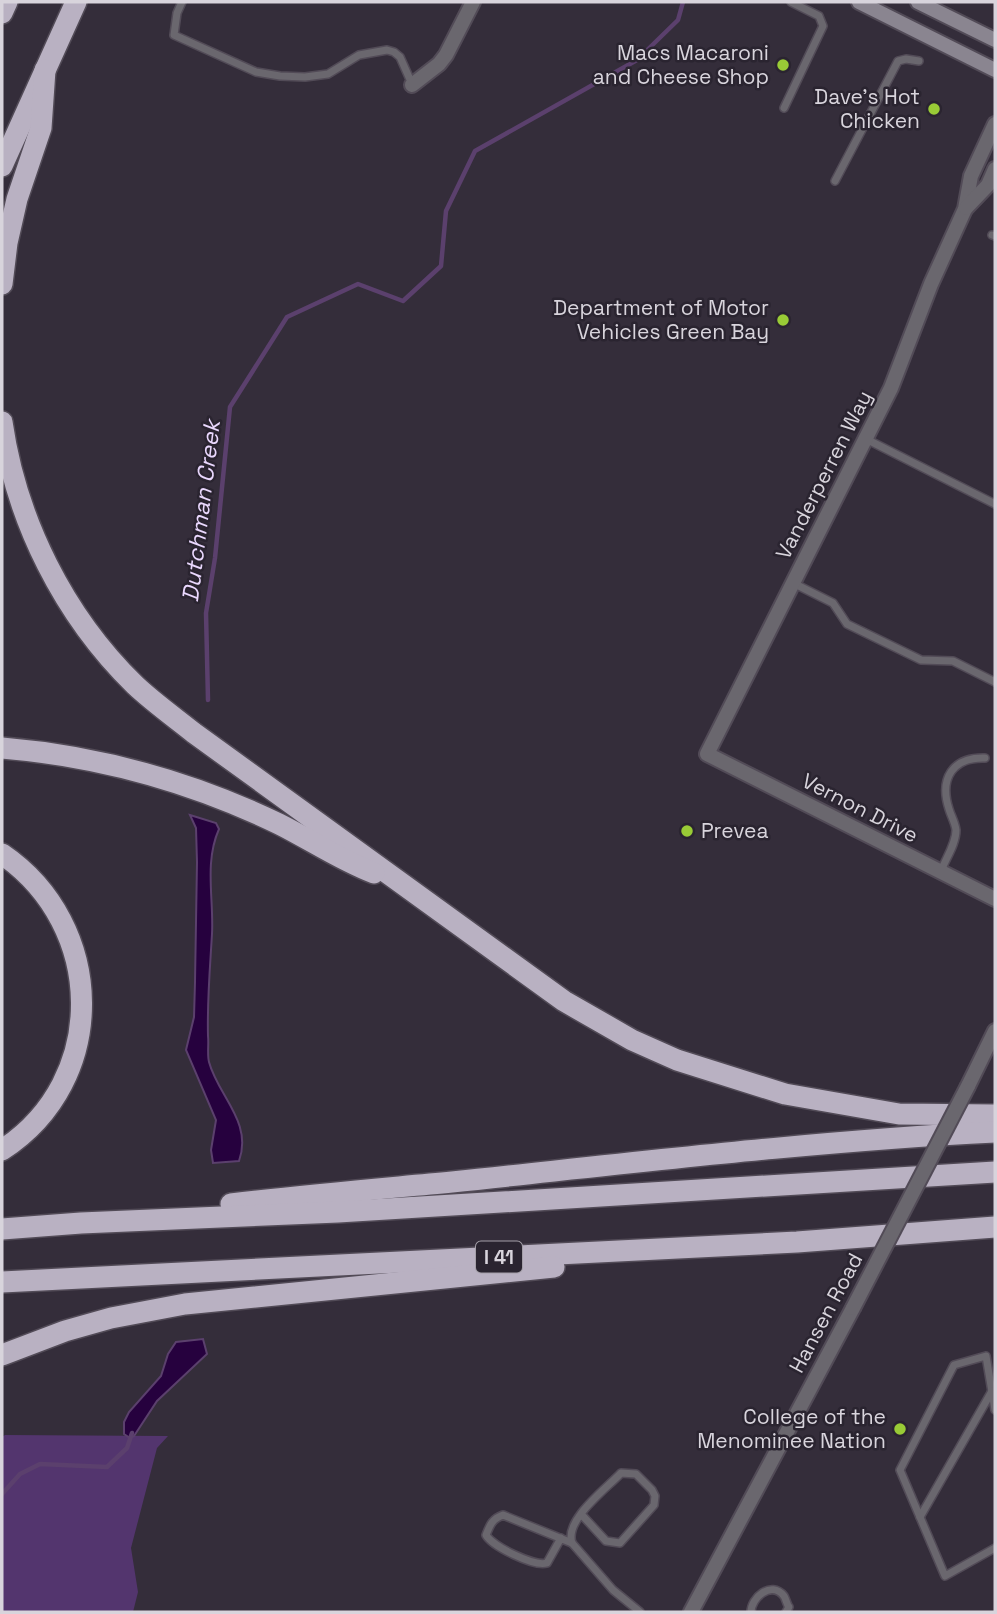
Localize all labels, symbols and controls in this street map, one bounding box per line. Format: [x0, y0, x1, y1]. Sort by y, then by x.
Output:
place label: Macs Macaroni and Cheese Shop [593, 39, 769, 90]
marker: Macs Macaroni and Cheese Shop [775, 57, 791, 73]
place label: Dave's Hot Chicken [814, 83, 920, 134]
marker: Dave's Hot Chicken [926, 101, 942, 117]
place label: Department of Motor Vehicles Green Bay [553, 294, 769, 345]
marker: Department of Motor Vehicles Green Bay [775, 312, 791, 328]
street label: Vanderperren Way [769, 386, 878, 564]
water label: Dutchman Creek [175, 416, 227, 604]
street label: Vernon Drive [798, 767, 923, 848]
place label: Prevea [701, 817, 769, 844]
marker: Prevea [679, 823, 695, 839]
road number: I 41 [476, 1242, 522, 1273]
street label: Hansen Road [783, 1248, 868, 1377]
place label: College of the Menominee Nation [697, 1403, 886, 1454]
marker: College of the Menominee Nation [892, 1421, 908, 1437]

